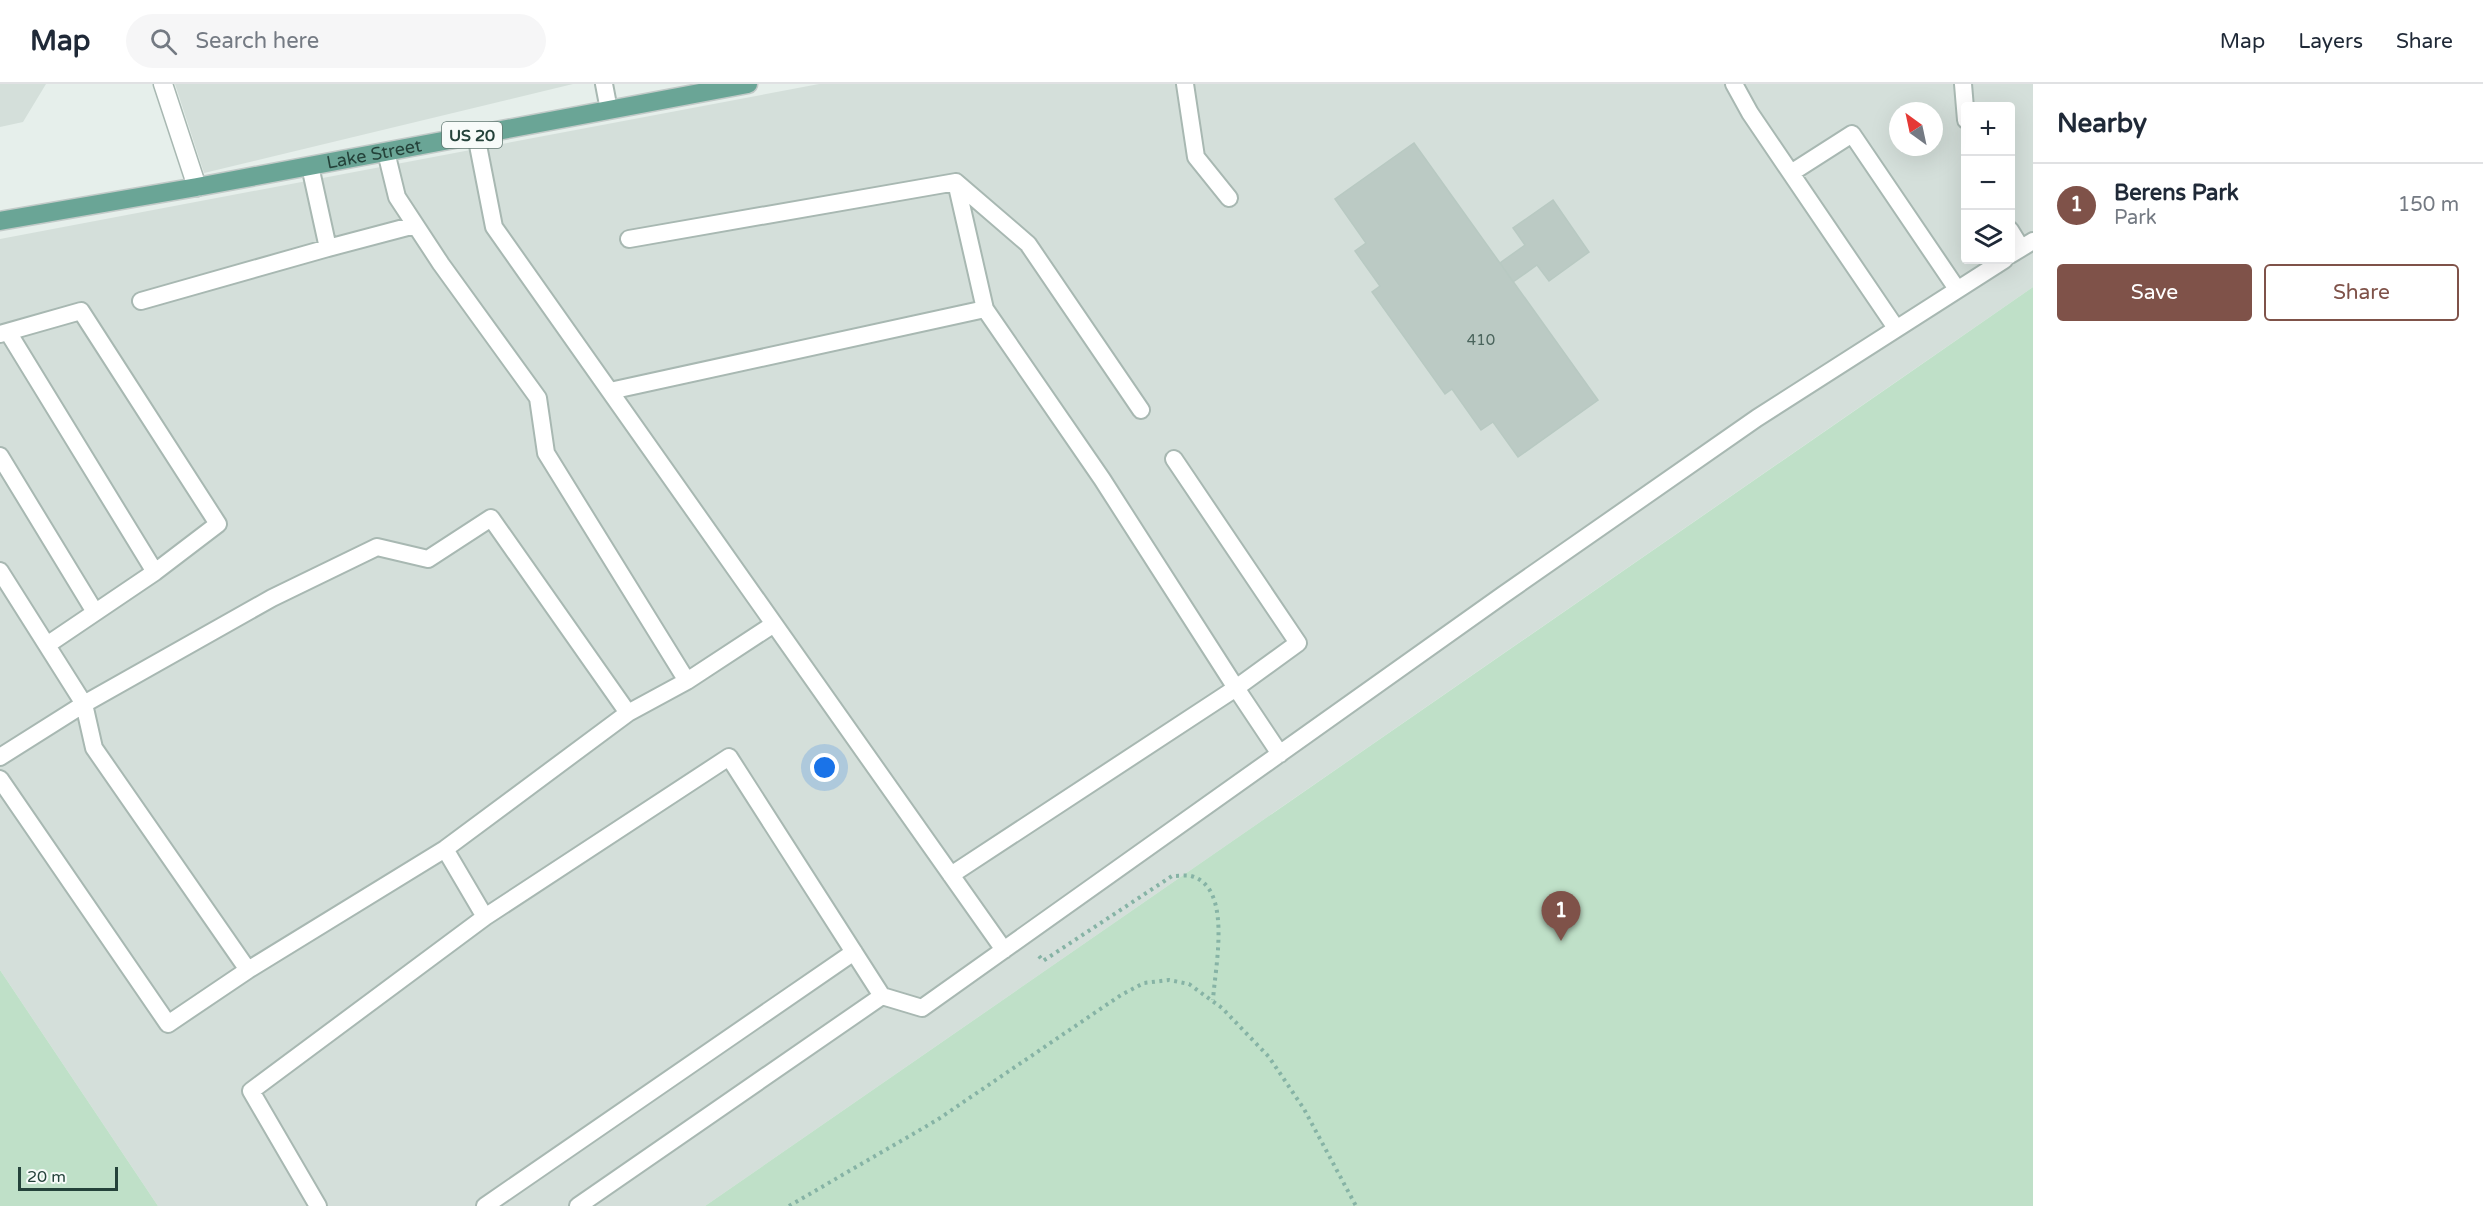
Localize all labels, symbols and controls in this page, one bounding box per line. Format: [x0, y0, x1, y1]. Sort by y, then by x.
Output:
search box [126, 14, 546, 68]
text: Map [30, 24, 90, 58]
icon: search [147, 25, 180, 58]
text: Search here [195, 28, 319, 54]
text: Map [2220, 29, 2265, 54]
text: Layers [2298, 29, 2363, 54]
text: Share [2396, 29, 2453, 54]
north arrow [1889, 102, 1943, 156]
map controls [1961, 102, 2015, 264]
button: + [1961, 102, 2015, 156]
text: Nearby [2057, 108, 2147, 139]
road number: US 20 [442, 122, 502, 148]
street label: Lake Street [325, 134, 424, 174]
button: − [1961, 156, 2015, 210]
text: Berens Park [2114, 180, 2239, 206]
text: 1 [2070, 193, 2083, 217]
text: 150 m [2398, 193, 2459, 217]
text: Park [2114, 206, 2157, 230]
button: layers [1961, 210, 2015, 264]
button: Save [2057, 264, 2252, 321]
button: Share [2264, 264, 2459, 321]
house number: 410 [1467, 331, 1495, 349]
your location [810, 753, 839, 782]
pin: 1 [1542, 892, 1580, 941]
scale bar [18, 1164, 118, 1192]
text: 20 m [27, 1167, 66, 1187]

